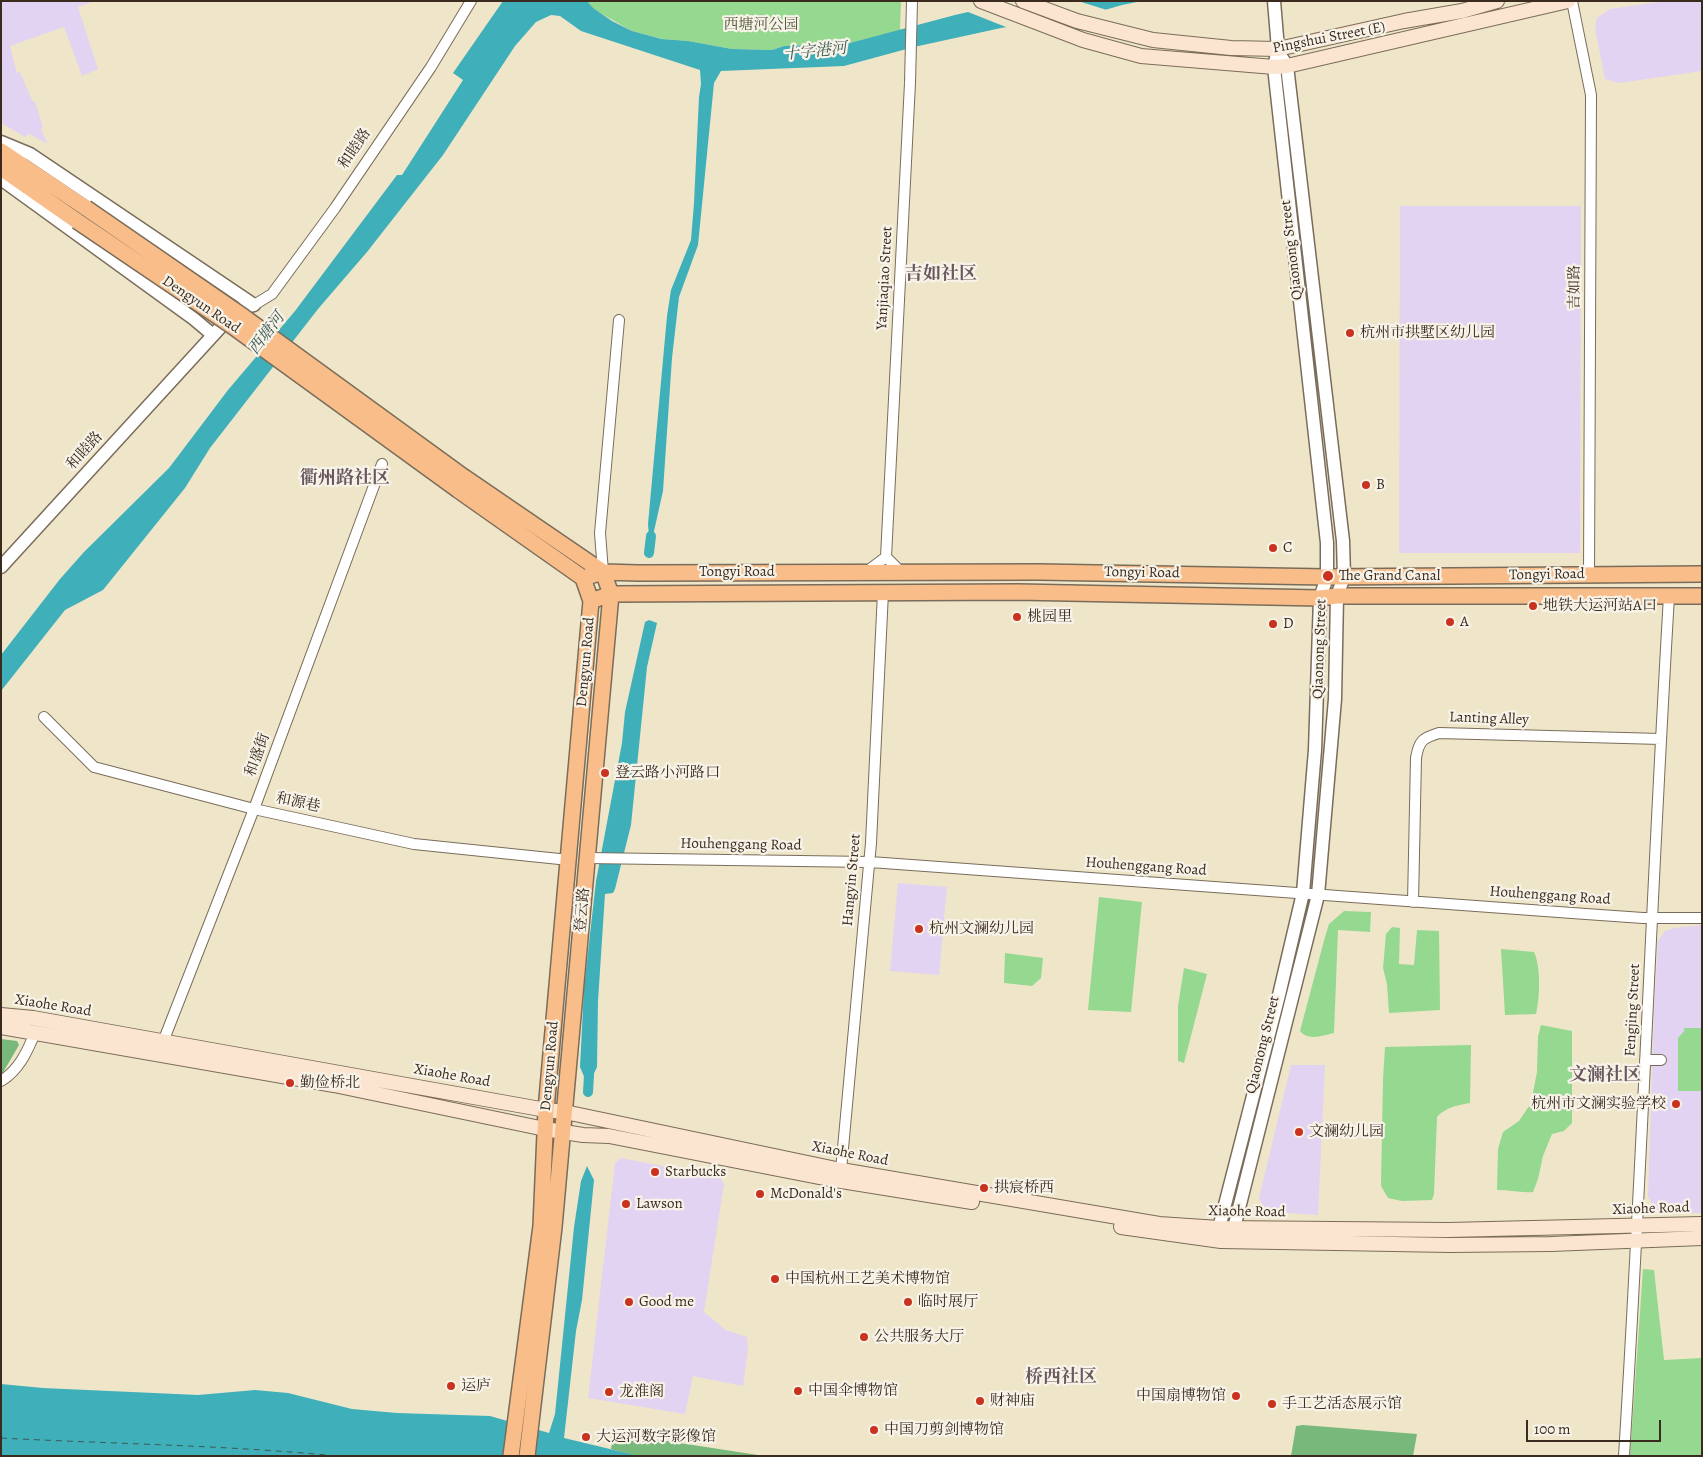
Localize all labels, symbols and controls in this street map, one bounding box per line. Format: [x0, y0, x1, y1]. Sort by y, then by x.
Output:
park label: 西塘河公园 [724, 16, 798, 34]
street label: Pingshui Street (E) [1271, 18, 1387, 58]
water label: 十字港河 [782, 39, 848, 65]
street label: 和睦路 [335, 125, 375, 173]
street label: Qiaonong Street [1277, 199, 1307, 301]
street label: Yanjiaqiao Street [873, 226, 897, 330]
district label: 吉如社区 [905, 264, 977, 286]
street label: 吉如路 [1566, 265, 1584, 309]
street label: Dengyun Road [159, 272, 243, 338]
water label: 西塘河 [245, 309, 289, 359]
place label: 杭州市拱墅区幼儿园 [1360, 324, 1495, 342]
marker: 杭州市拱墅区幼儿园 [1344, 327, 1356, 339]
street label: 和睦路 [63, 428, 107, 474]
district label: 衢州路社区 [300, 468, 390, 490]
place label: B [1376, 476, 1385, 494]
marker: B [1360, 479, 1372, 491]
place label: C [1283, 539, 1292, 557]
marker: C [1267, 542, 1279, 554]
street label: Tongyi Road [699, 563, 775, 581]
street label: Tongyi Road [1104, 563, 1180, 583]
street label: Tongyi Road [1509, 565, 1585, 585]
place label: The Grand Canal [1339, 567, 1440, 585]
marker: The Grand Canal [1321, 569, 1335, 583]
place label: 地铁大运河站A口 [1543, 597, 1657, 615]
street label: Qiaonong Street [1309, 599, 1331, 699]
marker: 地铁大运河站A口 [1527, 600, 1539, 612]
place label: 桃园里 [1027, 608, 1072, 626]
marker: 桃园里 [1011, 611, 1023, 623]
place label: A [1460, 613, 1469, 631]
place label: D [1283, 615, 1294, 633]
street label: Dengyun Road [573, 616, 599, 708]
marker: A [1444, 616, 1456, 628]
marker: D [1267, 618, 1279, 630]
street label: Lanting Alley [1449, 709, 1529, 729]
street label: 和盛街 [242, 731, 274, 779]
place label: 登云路小河路口 [615, 764, 720, 782]
marker: 登云路小河路口 [599, 767, 611, 779]
street label: 和源巷 [274, 790, 322, 816]
street label: Hangyin Street [839, 833, 865, 927]
street label: Houhenggang Road [680, 835, 802, 855]
street label: Houhenggang Road [1085, 854, 1207, 880]
street label: Houhenggang Road [1489, 883, 1611, 909]
street label: 登云路 [572, 887, 594, 933]
place label: 杭州文澜幼儿园 [929, 920, 1034, 938]
marker: 杭州文澜幼儿园 [913, 923, 925, 935]
street label: Fengjing Street [1622, 963, 1644, 1057]
street label: Xiaohe Road [13, 991, 93, 1021]
street label: Qiaonong Street [1242, 994, 1284, 1096]
street label: Dengyun Road [537, 1020, 563, 1112]
street label: Xiaohe Road [412, 1060, 492, 1092]
district label: 文澜社区 [1569, 1065, 1641, 1087]
place label: 勤俭桥北 [300, 1074, 360, 1092]
marker: 勤俭桥北 [284, 1077, 296, 1089]
place label: 杭州市文澜实验学校 [1531, 1095, 1666, 1113]
marker: 杭州市文澜实验学校 [1670, 1098, 1682, 1110]
place label: 文澜幼儿园 [1309, 1123, 1384, 1141]
marker: 文澜幼儿园 [1293, 1126, 1305, 1138]
street label: Xiaohe Road [810, 1138, 890, 1170]
place label: Starbucks [665, 1163, 726, 1181]
marker: Starbucks [649, 1166, 661, 1178]
place label: 拱宸桥西 [994, 1179, 1054, 1197]
marker: 拱宸桥西 [978, 1182, 990, 1194]
place label: McDonald's [770, 1185, 842, 1203]
marker: McDonald's [754, 1188, 766, 1200]
place label: Lawson [636, 1195, 683, 1213]
marker: Lawson [620, 1198, 632, 1210]
street label: Xiaohe Road [1612, 1199, 1690, 1219]
street label: Xiaohe Road [1208, 1202, 1286, 1222]
place label: 中国杭州工艺美术博物馆 [785, 1270, 950, 1288]
marker: 中国杭州工艺美术博物馆 [769, 1273, 781, 1285]
place label: Good me [639, 1293, 694, 1311]
place label: 临时展厅 [918, 1293, 978, 1311]
marker: Good me [623, 1296, 635, 1308]
marker: 临时展厅 [902, 1296, 914, 1308]
place label: 公共服务大厅 [874, 1328, 964, 1346]
marker: 公共服务大厅 [858, 1331, 870, 1343]
district label: 桥西社区 [1025, 1367, 1097, 1389]
place label: 运庐 [461, 1377, 491, 1395]
marker: 运庐 [445, 1380, 457, 1392]
place label: 中国伞博物馆 [808, 1382, 898, 1400]
place label: 龙淮阁 [619, 1383, 664, 1401]
marker: 中国伞博物馆 [792, 1385, 804, 1397]
marker: 龙淮阁 [603, 1386, 615, 1398]
place label: 中国扇博物馆 [1136, 1387, 1226, 1405]
marker: 中国扇博物馆 [1230, 1390, 1242, 1402]
place label: 财神庙 [990, 1392, 1035, 1410]
marker: 财神庙 [974, 1395, 986, 1407]
place label: 手工艺活态展示馆 [1282, 1395, 1402, 1413]
marker: 手工艺活态展示馆 [1266, 1398, 1278, 1410]
scale bar [1528, 1410, 1663, 1442]
text: 100 m [1534, 1419, 1571, 1439]
place label: 中国刀剪剑博物馆 [884, 1421, 1004, 1439]
marker: 中国刀剪剑博物馆 [868, 1424, 880, 1436]
place label: 大运河数字影像馆 [596, 1428, 716, 1446]
marker: 大运河数字影像馆 [580, 1431, 592, 1443]

